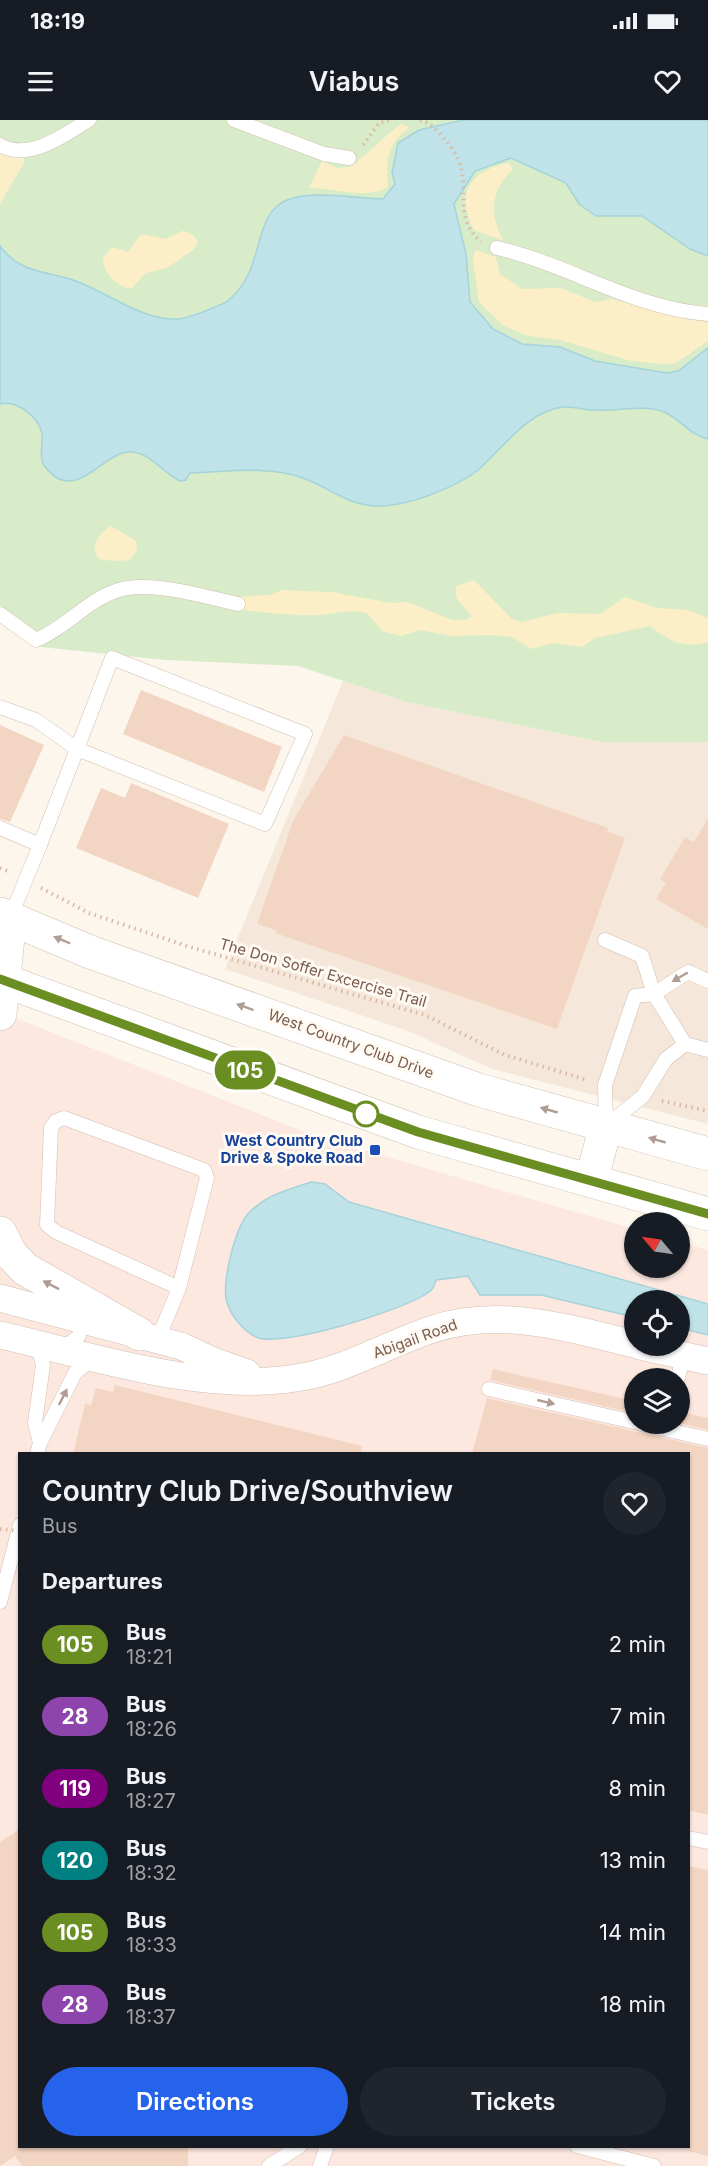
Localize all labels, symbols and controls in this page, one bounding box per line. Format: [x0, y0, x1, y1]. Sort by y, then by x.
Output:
text: 18:19 [30, 8, 85, 34]
icon: menu [24, 65, 57, 98]
text: Viabus [309, 65, 399, 98]
icon: heart [651, 65, 684, 98]
street label: The Don Soffer Excercise Trail [217, 934, 429, 1011]
one-way arrow [53, 935, 71, 945]
one-way arrow [672, 971, 689, 982]
one-way arrow [236, 1001, 254, 1011]
street label: West Country Club Drive [266, 1005, 437, 1082]
line badge: 105 [210, 1050, 280, 1090]
text: 105 [227, 1058, 263, 1083]
unlabelled marker [353, 1101, 379, 1127]
one-way arrow [540, 1105, 558, 1114]
place label: West Country Club Drive & Spoke Road [221, 1131, 363, 1167]
one-way arrow [648, 1135, 666, 1144]
marker: West Country Club Drive & Spoke Road [368, 1143, 382, 1157]
north arrow [624, 1212, 690, 1278]
map controls [624, 1212, 690, 1434]
one-way arrow [42, 1280, 60, 1290]
button: locate [624, 1290, 690, 1356]
street label: Abigail Road [370, 1314, 460, 1363]
button: layers [624, 1368, 690, 1434]
one-way arrow [58, 1388, 68, 1405]
one-way arrow [537, 1397, 555, 1407]
button: heart [603, 1472, 666, 1535]
text: Country Club Drive/Southview [42, 1474, 453, 1508]
text: Bus [42, 1514, 77, 1538]
text: Departures [42, 1568, 163, 1594]
text: Bus [126, 1619, 167, 1645]
text: 2 min [609, 1631, 666, 1657]
text: 105 [57, 1632, 93, 1657]
text: 18:21 [126, 1645, 173, 1669]
text: Bus [126, 1691, 167, 1717]
text: 7 min [610, 1703, 666, 1729]
text: 28 [62, 1704, 88, 1729]
text: 18:26 [126, 1717, 177, 1741]
text: Bus [126, 1763, 167, 1789]
text: 8 min [609, 1775, 666, 1801]
text: 119 [59, 1776, 91, 1801]
text: 18:27 [126, 1789, 176, 1813]
text: Bus [126, 1835, 167, 1861]
text: 13 min [600, 1847, 666, 1873]
text: 120 [57, 1848, 93, 1873]
text: 18:32 [126, 1861, 177, 1885]
text: Bus [126, 1907, 167, 1933]
text: 14 min [599, 1919, 666, 1945]
text: 105 [57, 1920, 93, 1945]
text: 18:33 [126, 1933, 177, 1957]
text: Bus [126, 1979, 167, 2005]
text: 18 min [600, 1991, 666, 2017]
text: 28 [62, 1992, 88, 2017]
text: 18:37 [126, 2005, 176, 2029]
button: Directions [42, 2067, 348, 2136]
button: Tickets [360, 2067, 666, 2136]

